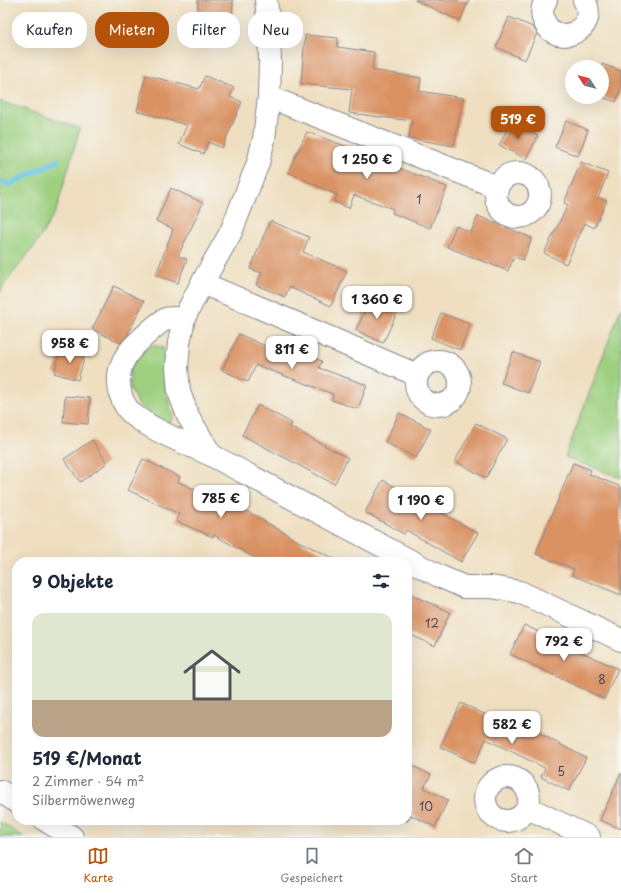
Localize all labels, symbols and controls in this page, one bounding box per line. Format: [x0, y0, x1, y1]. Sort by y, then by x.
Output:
chip: Kaufen [12, 12, 87, 48]
chip: Mieten [95, 12, 169, 48]
chip: Filter [177, 12, 240, 48]
chip: Neu [248, 12, 303, 48]
north arrow [565, 60, 609, 104]
map controls [565, 60, 609, 104]
pin: 519 € [490, 106, 546, 140]
text: 519 € [500, 109, 536, 128]
pin: 1 250 € [330, 146, 404, 180]
text: 1 250 € [342, 149, 392, 168]
house number: 1 [416, 190, 422, 208]
pin: 1 360 € [340, 286, 414, 320]
text: 1 360 € [351, 289, 403, 308]
pin: 958 € [42, 330, 98, 364]
text: 958 € [51, 333, 89, 352]
pin: 811 € [264, 336, 320, 370]
text: 811 € [275, 339, 309, 358]
pin: 785 € [193, 485, 249, 519]
pin: 1 190 € [384, 487, 458, 521]
text: 785 € [202, 488, 240, 507]
text: 1 190 € [398, 490, 444, 509]
text: 9 Objekte [32, 568, 113, 594]
icon: filters [370, 570, 392, 592]
house number: 12 [425, 614, 439, 632]
pin: 792 € [536, 628, 592, 662]
text: 792 € [545, 631, 583, 650]
icon: home [176, 639, 248, 711]
house number: 8 [598, 670, 606, 688]
pin: 582 € [484, 711, 540, 745]
text: 582 € [493, 714, 531, 733]
text: 519 €/Monat [32, 745, 142, 771]
house number: 5 [557, 762, 565, 780]
text: 2 Zimmer · 54 m² [32, 771, 145, 790]
text: Silbermöwenweg [32, 790, 135, 809]
house number: 10 [419, 797, 433, 815]
tab: Karte [84, 845, 113, 886]
tab: Gespeichert [280, 845, 343, 886]
tab: Start [510, 845, 537, 886]

